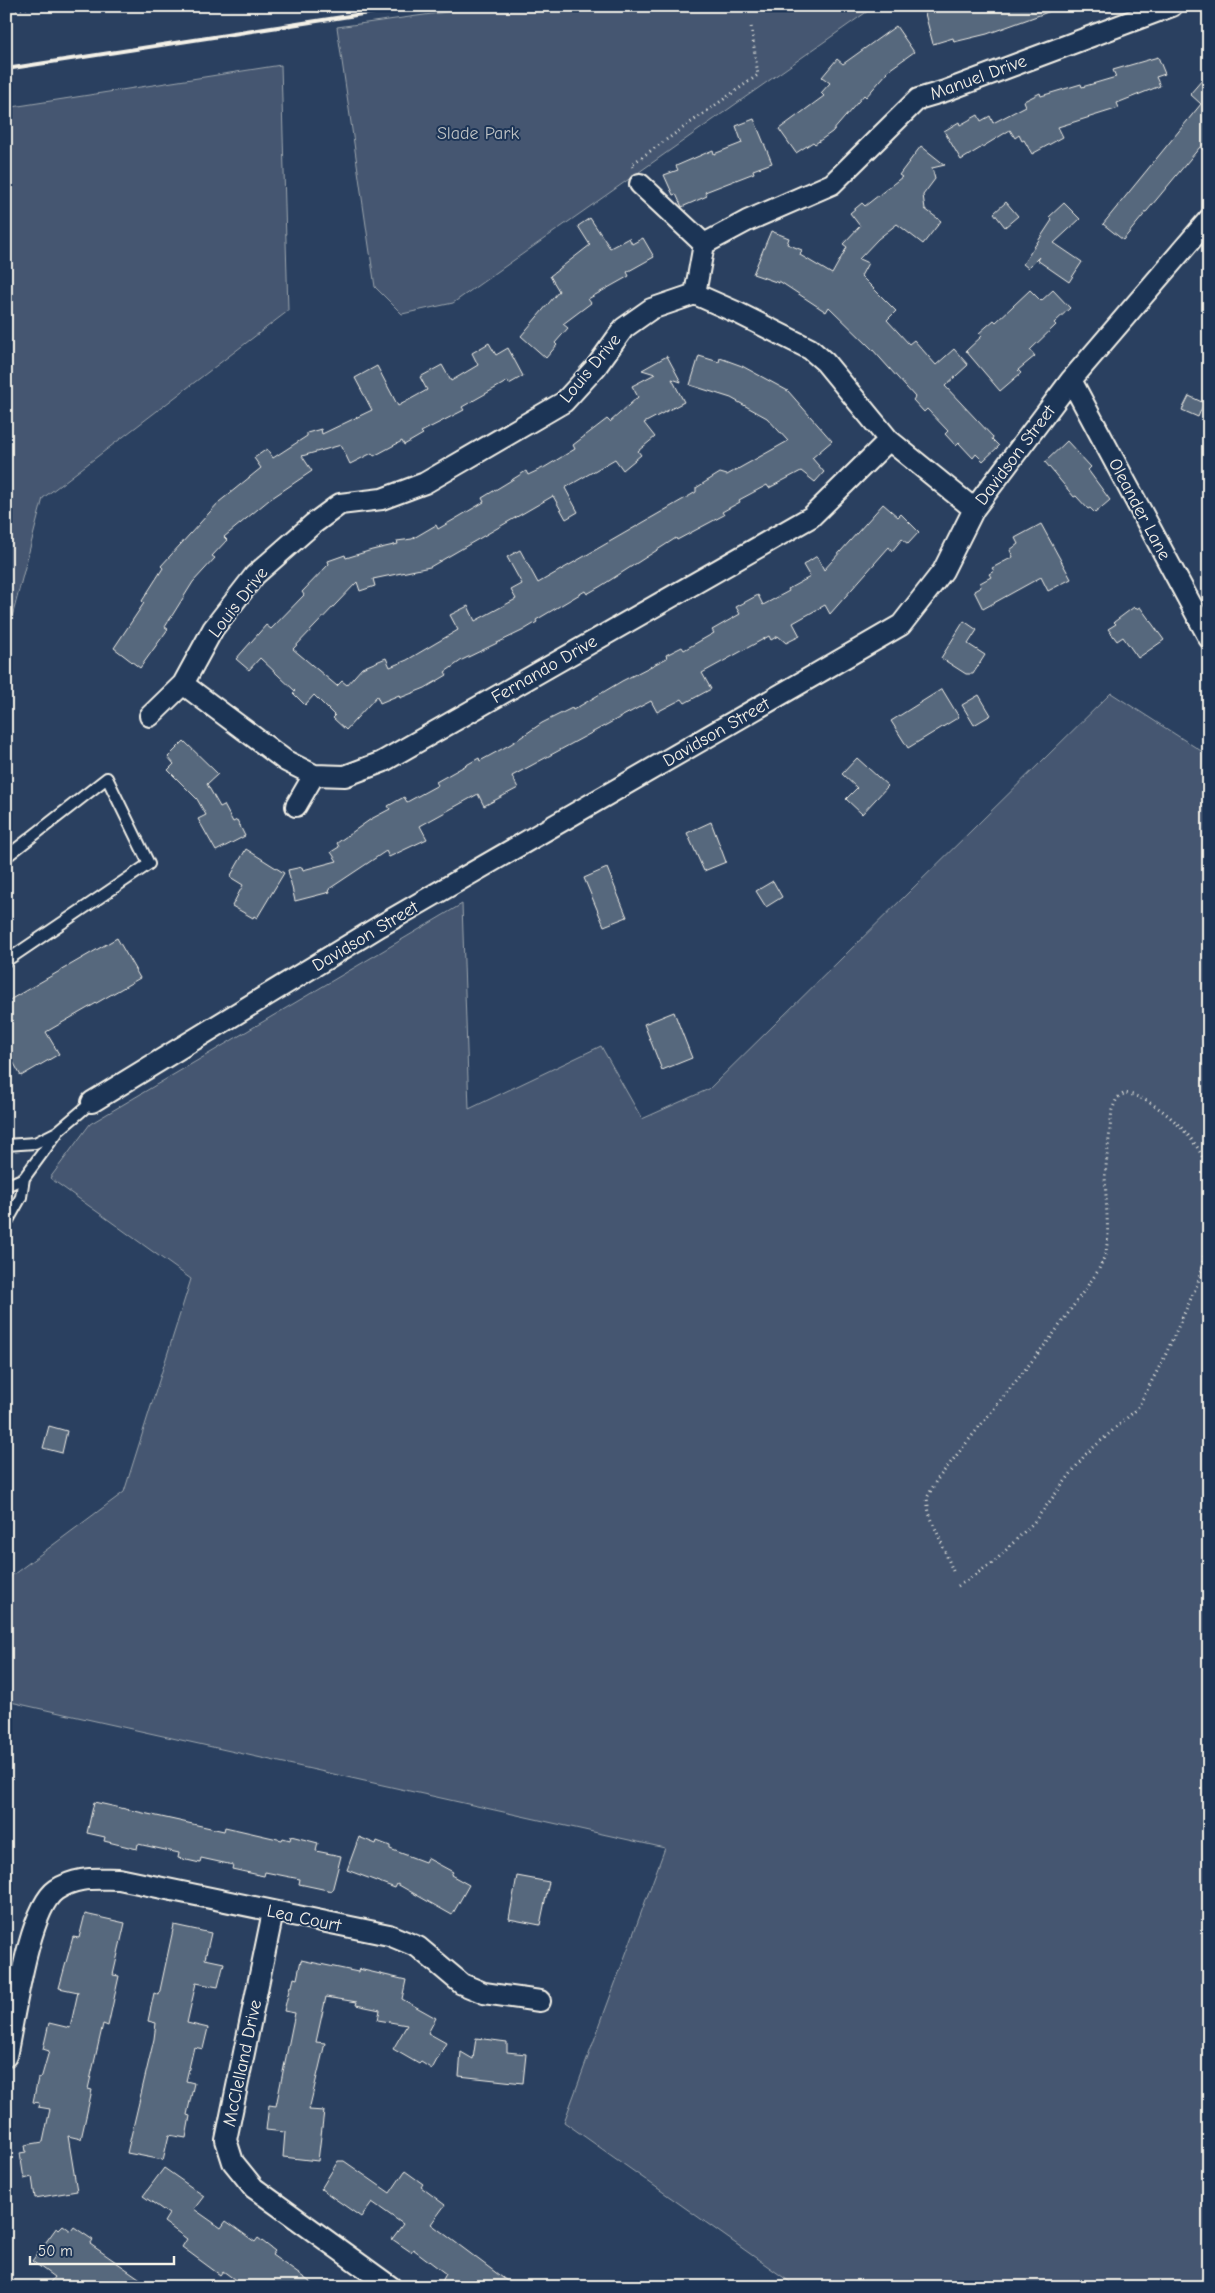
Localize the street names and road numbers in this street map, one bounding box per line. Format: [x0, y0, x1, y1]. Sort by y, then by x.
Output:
street label: Manuel Drive [927, 50, 1029, 105]
street label: Louis Drive [555, 329, 625, 407]
street label: Davidson Street [971, 400, 1060, 509]
street label: Oleander Lane [1104, 455, 1175, 564]
street label: Louis Drive [204, 563, 272, 642]
street label: Fernando Drive [488, 631, 601, 708]
street label: Davidson Street [659, 693, 774, 771]
street label: Davidson Street [309, 896, 423, 976]
street label: Lea Court [265, 1900, 344, 1937]
street label: McClelland Drive [219, 1998, 266, 2128]

